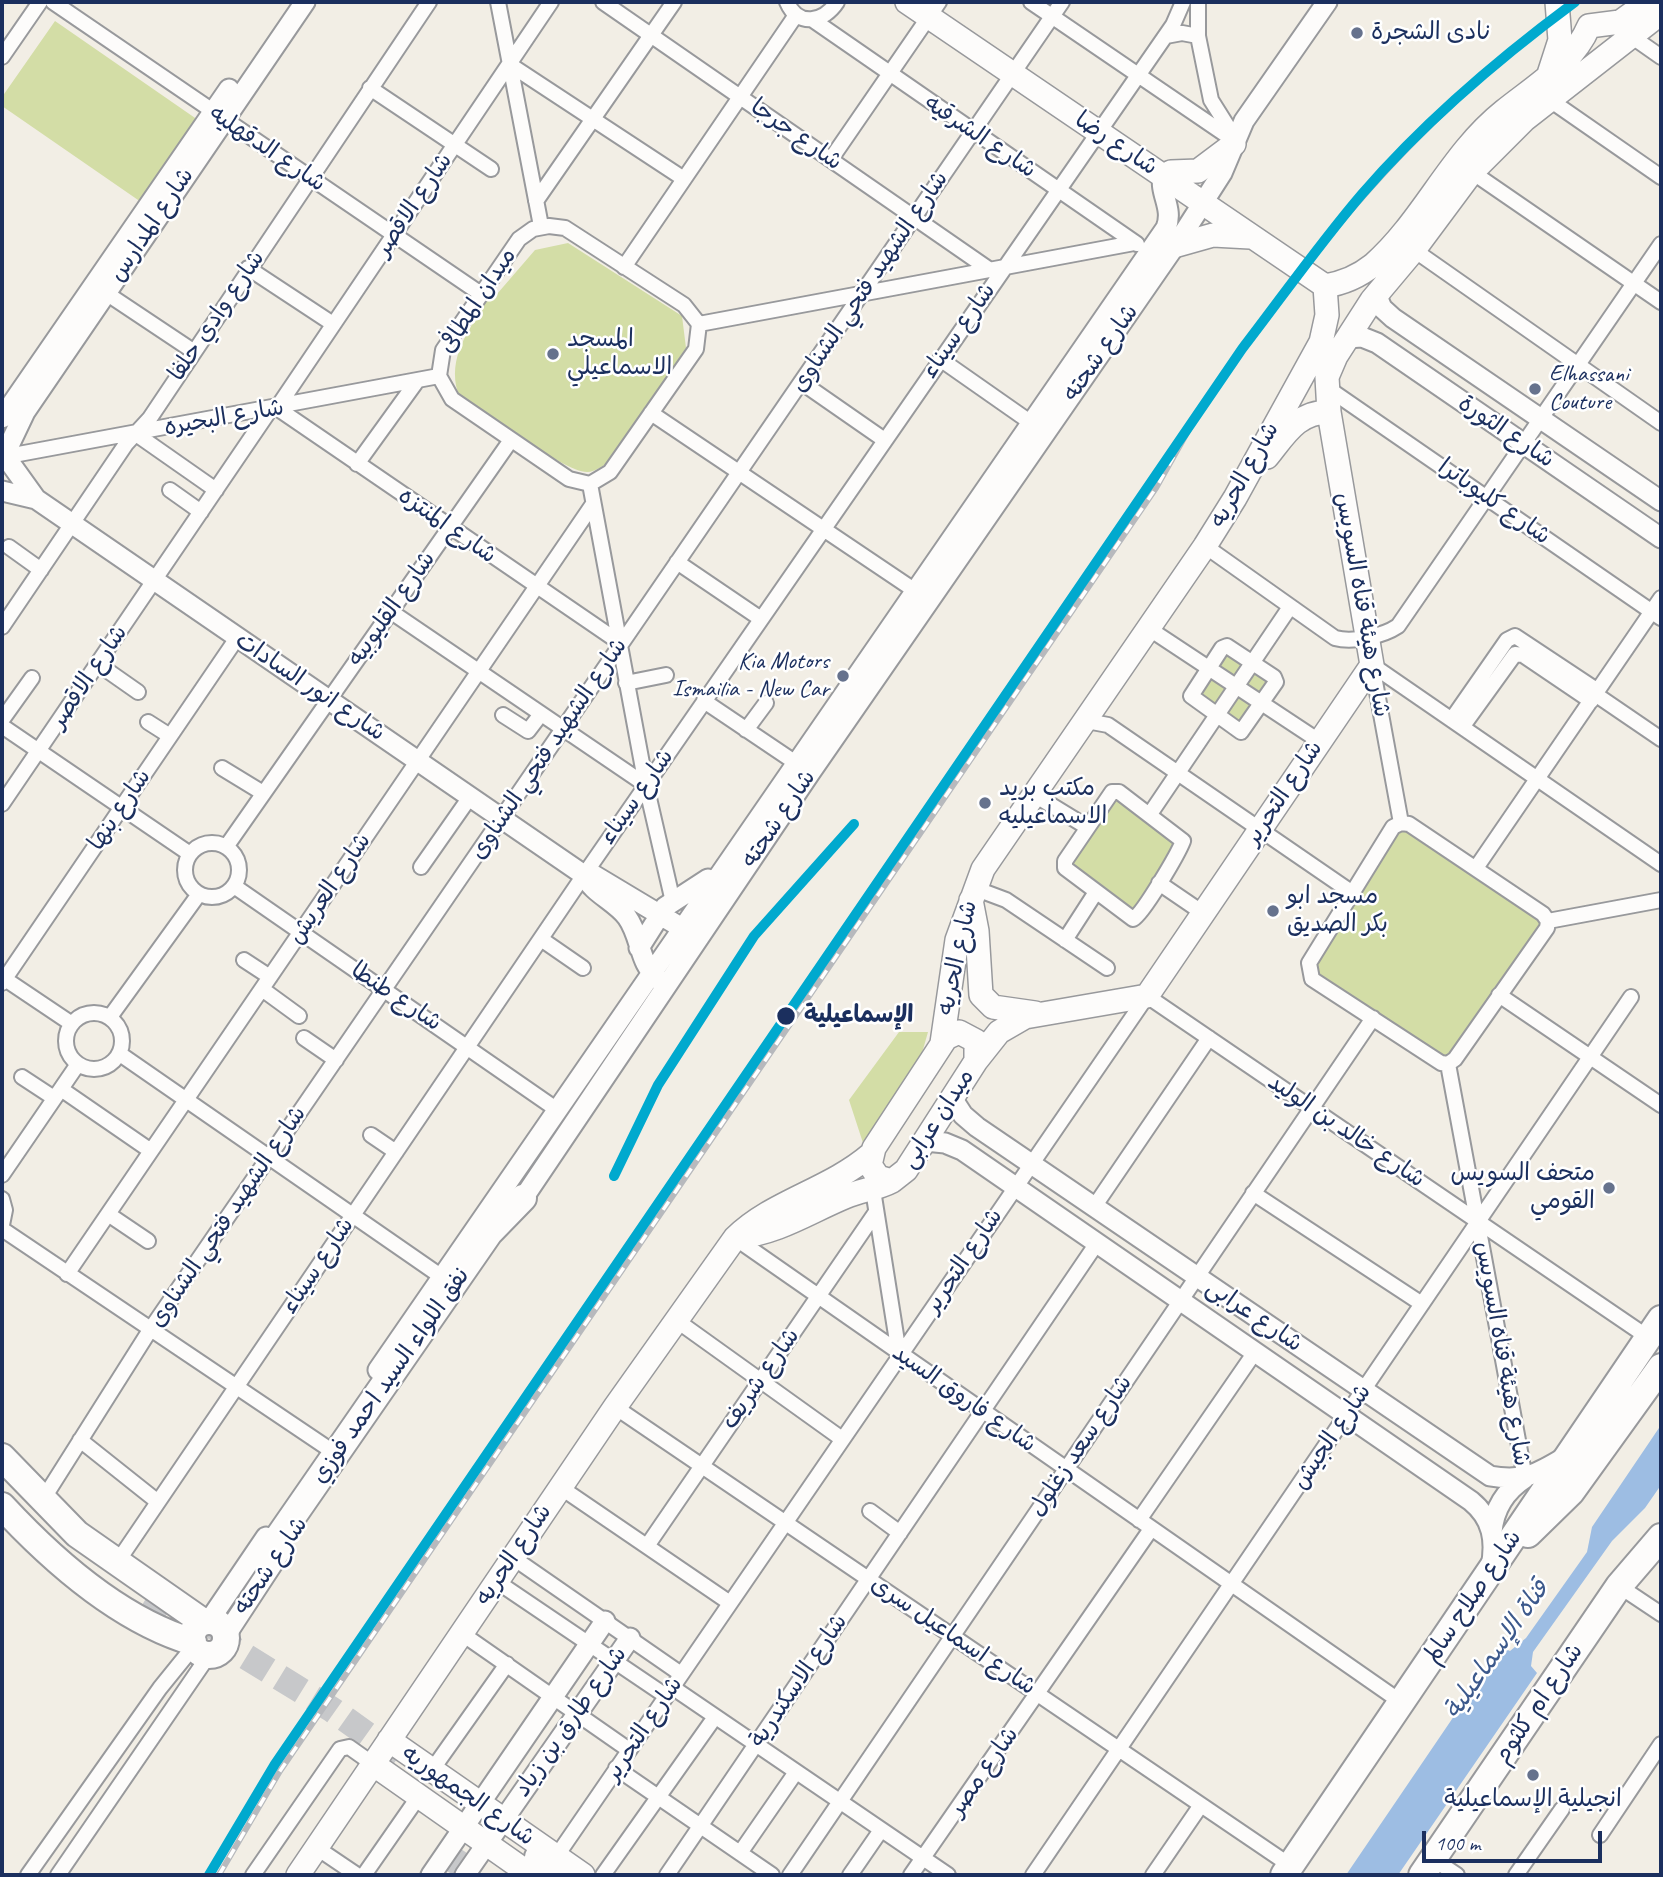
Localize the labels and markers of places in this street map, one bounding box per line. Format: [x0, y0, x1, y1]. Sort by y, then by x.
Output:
place label: نادى الشجرة [1371, 19, 1492, 47]
marker: نادى الشجرة [1349, 25, 1365, 41]
place label: المسجد الاسماعيلي [567, 326, 672, 382]
marker: المسجد الاسماعيلي [545, 346, 561, 362]
place label: Elhassani Couture [1549, 361, 1628, 417]
marker: Elhassani Couture [1527, 381, 1543, 397]
place label: Kia Motors Ismailia - New Car [672, 648, 829, 704]
marker: Kia Motors Ismailia - New Car [835, 668, 851, 684]
place label: مكتب بريد الاسماعيليه [999, 775, 1107, 831]
marker: مكتب بريد الاسماعيليه [977, 795, 993, 811]
place label: مسجد ابو بكر الصديق [1287, 883, 1388, 939]
marker: مسجد ابو بكر الصديق [1265, 903, 1281, 919]
place label: الإسماعيلية [804, 1002, 913, 1030]
marker: الإسماعيلية [775, 1005, 797, 1027]
place label: متحف السويس القومي [1451, 1160, 1595, 1216]
marker: متحف السويس القومي [1601, 1180, 1617, 1196]
marker: انجيلية الإسماعيلية [1525, 1767, 1541, 1783]
place label: انجيلية الإسماعيلية [1444, 1786, 1622, 1814]

